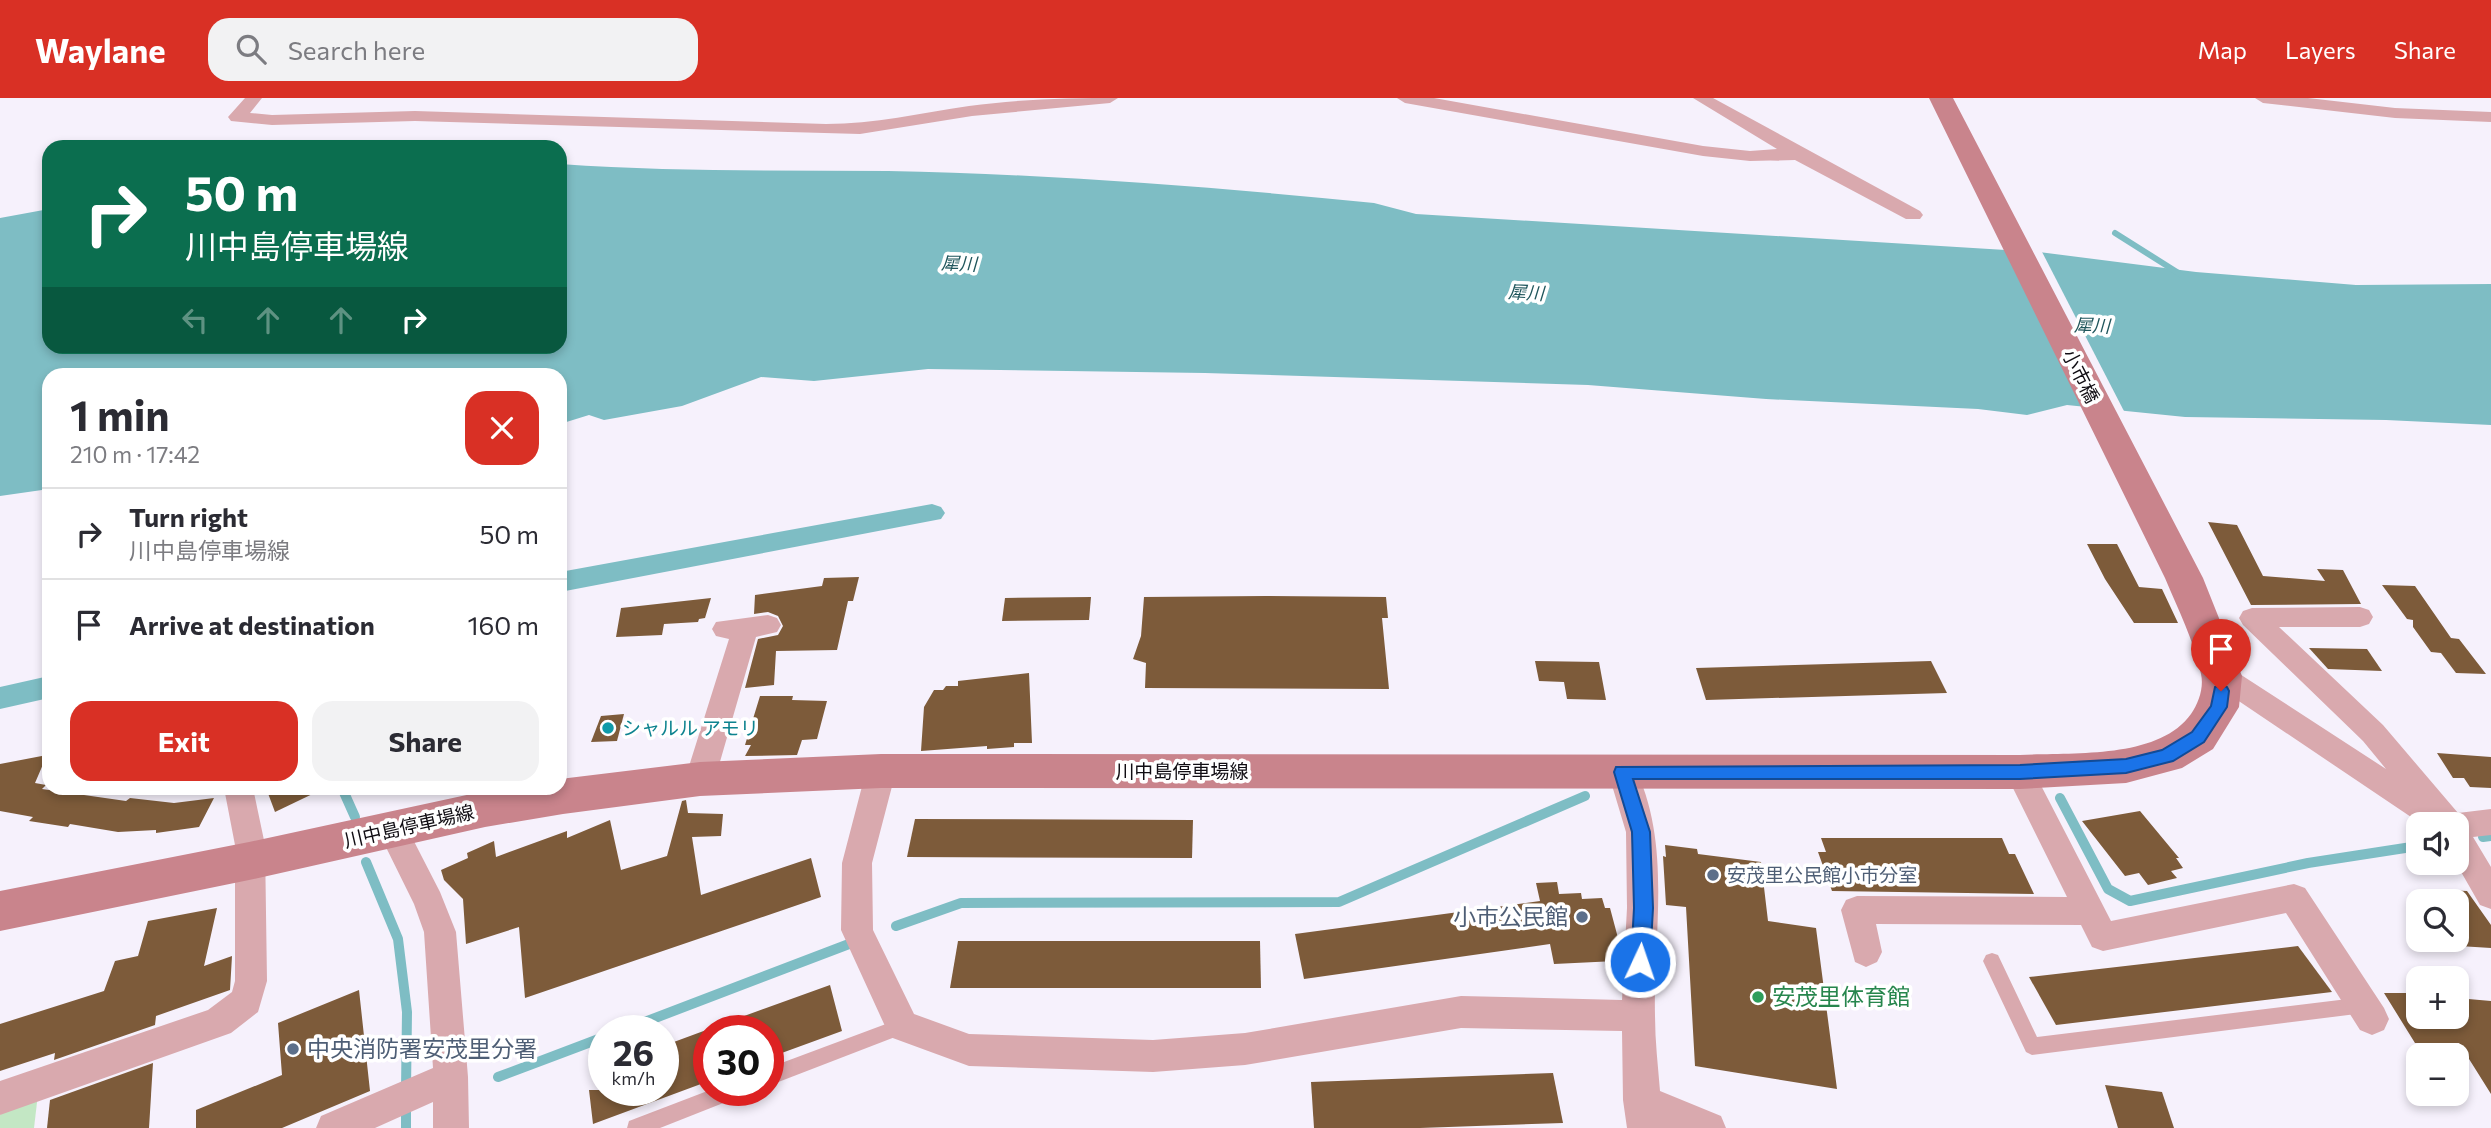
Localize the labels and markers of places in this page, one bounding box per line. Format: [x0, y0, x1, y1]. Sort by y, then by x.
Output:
pin [2191, 619, 2251, 691]
place label: シャルル アモリ [622, 716, 759, 739]
marker: シャルル アモリ [600, 720, 616, 736]
place label: 安茂里公民館小市分室 [1727, 863, 1917, 886]
marker: 安茂里公民館小市分室 [1705, 867, 1721, 883]
place label: 小市公民館 [1453, 902, 1568, 930]
marker: 小市公民館 [1574, 909, 1590, 925]
place label: 安茂里体育館 [1772, 982, 1910, 1010]
marker: 安茂里体育館 [1750, 989, 1766, 1005]
place label: 中央消防署安茂里分署 [307, 1034, 537, 1062]
marker: 中央消防署安茂里分署 [285, 1041, 301, 1057]

